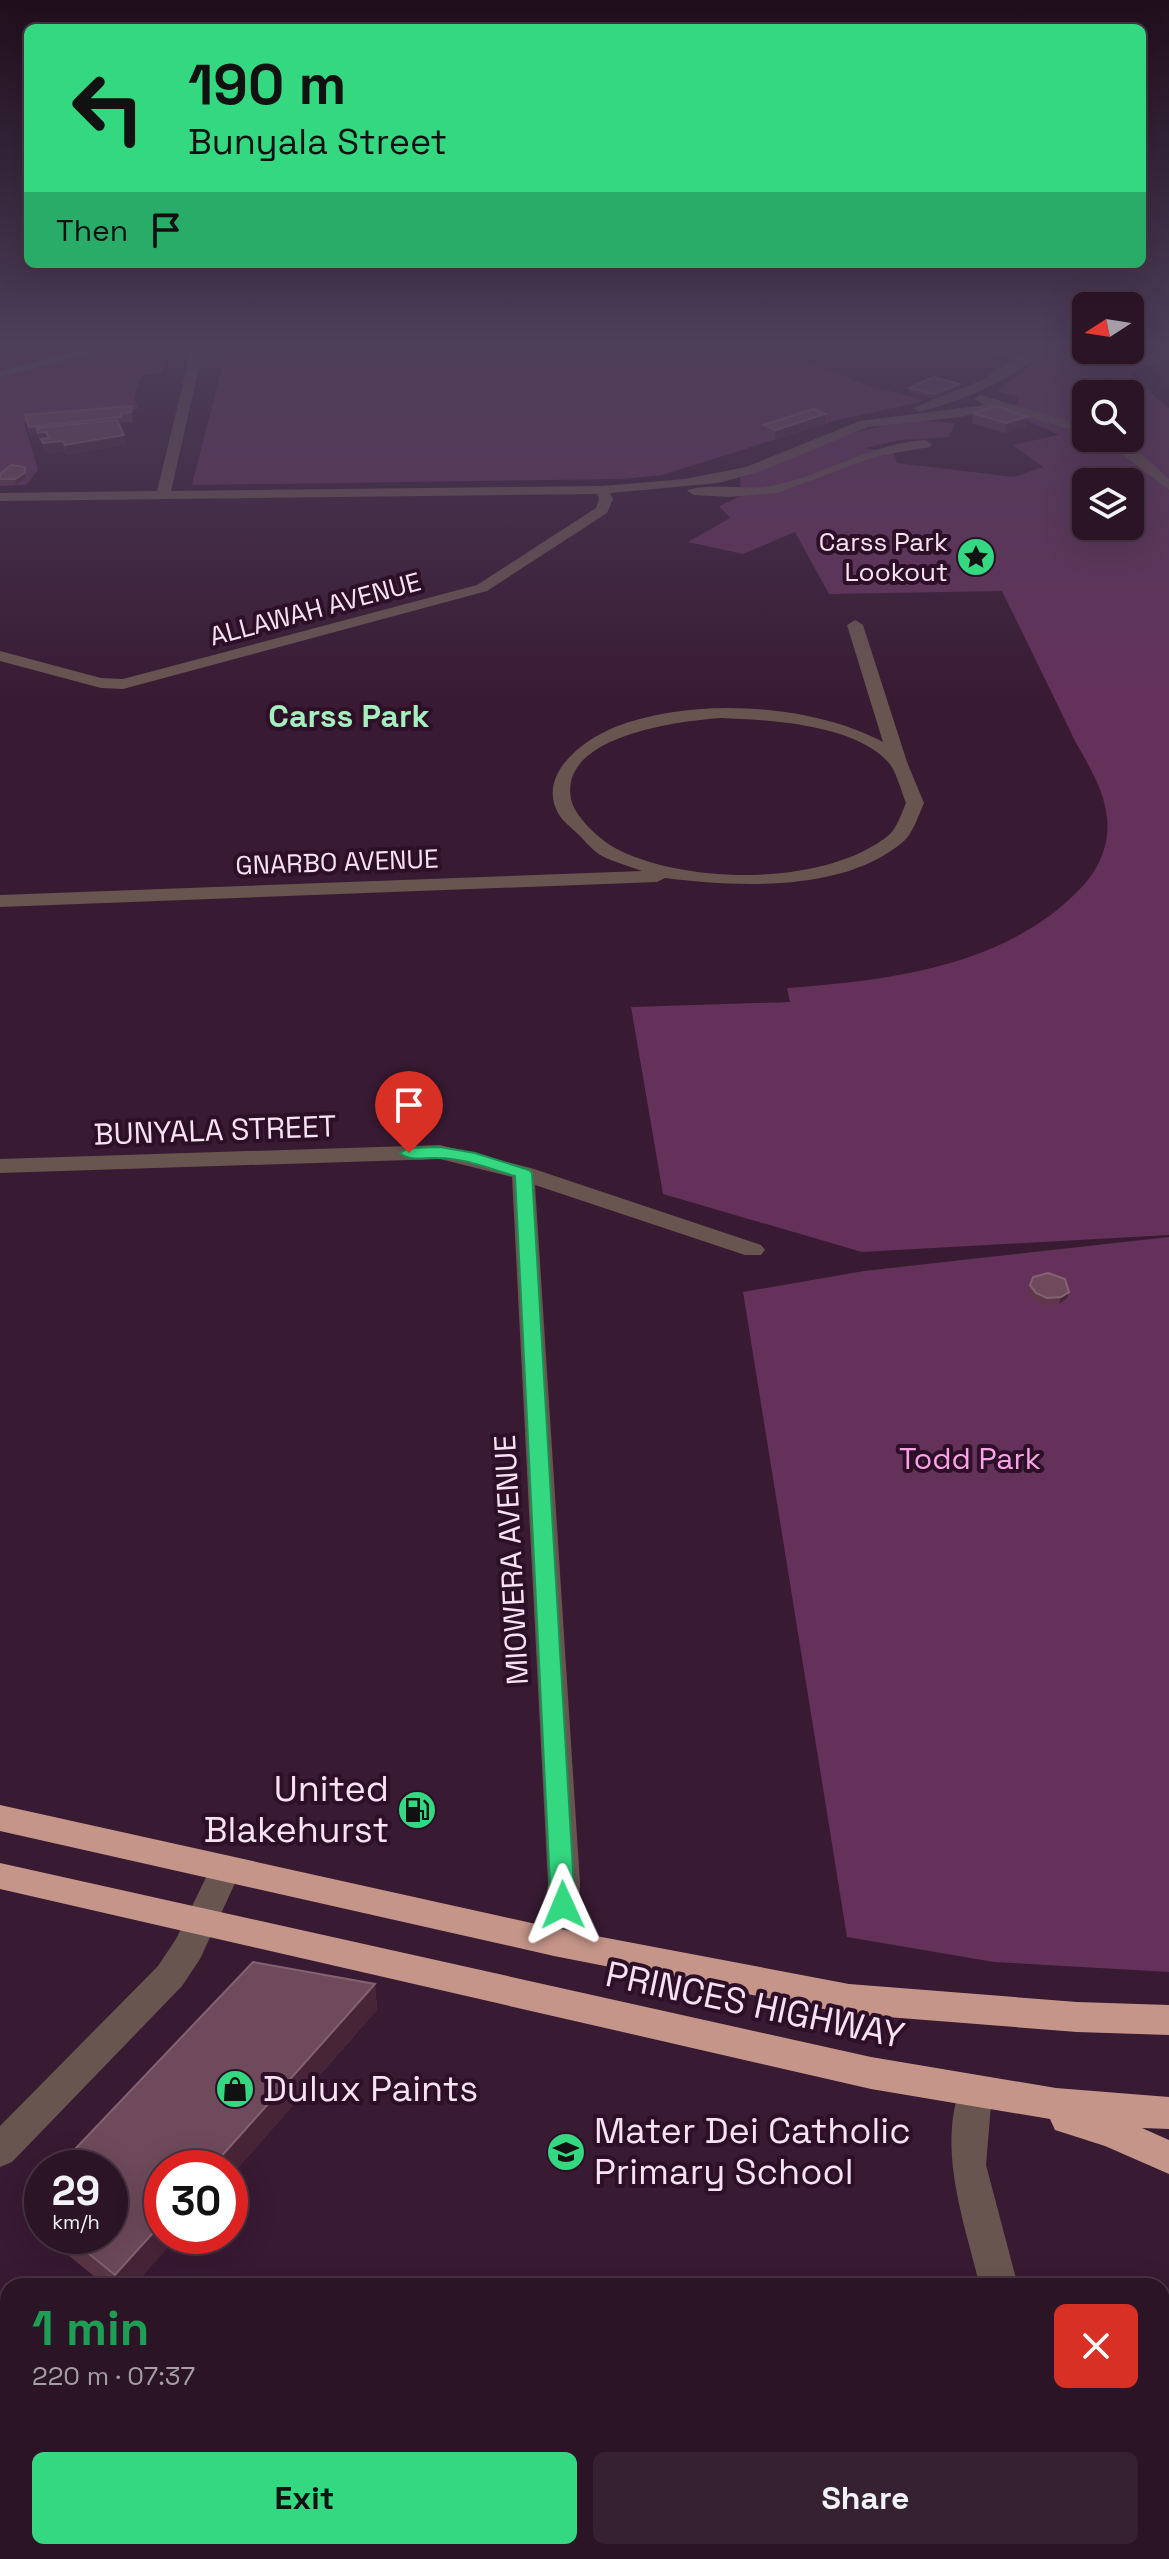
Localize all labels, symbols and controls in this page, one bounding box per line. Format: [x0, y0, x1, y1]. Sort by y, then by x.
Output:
text: 190 m [188, 49, 346, 120]
icon: left [56, 56, 160, 160]
text: Bunyala Street [188, 119, 447, 165]
icon: arrive [144, 208, 188, 252]
text: Then [56, 211, 128, 250]
north arrow [1072, 292, 1144, 364]
map controls [1072, 292, 1144, 540]
button: search [1072, 380, 1144, 452]
button: layers [1072, 468, 1144, 540]
place label: Carss Park Lookout [819, 525, 948, 589]
place icon: Carss Park Lookout [955, 536, 997, 578]
street label: ALLAWAH AVENUE [206, 564, 424, 654]
district label: Carss Park [268, 696, 430, 736]
street label: GNARBO AVENUE [235, 841, 439, 883]
pin [375, 1071, 443, 1153]
icon: arrive [387, 1083, 431, 1127]
street label: BUNYALA STREET [93, 1106, 337, 1154]
street label: MIOWERA AVENUE [485, 1434, 537, 1686]
park label: Todd Park [899, 1439, 1041, 1478]
place label: United Blakehurst [204, 1766, 389, 1853]
fuel station icon: United Blakehurst [396, 1789, 438, 1831]
position arrow [521, 1863, 605, 1947]
street label: PRINCES HIGHWAY [602, 1951, 908, 2059]
place label: Dulux Paints [263, 2066, 478, 2112]
shop icon: Dulux Paints [214, 2068, 256, 2110]
place label: Mater Dei Catholic Primary School [594, 2108, 911, 2195]
school or university icon: Mater Dei Catholic Primary School [545, 2131, 587, 2173]
speed limit sign: 30 [144, 2150, 248, 2254]
text: 29 [52, 2166, 100, 2217]
text: km/h [52, 2209, 100, 2235]
text: 1 min [32, 2298, 149, 2359]
button: close [1054, 2304, 1138, 2388]
text: 220 m · 07:37 [32, 2359, 195, 2393]
button: Exit [32, 2452, 577, 2544]
button: Share [593, 2452, 1138, 2544]

